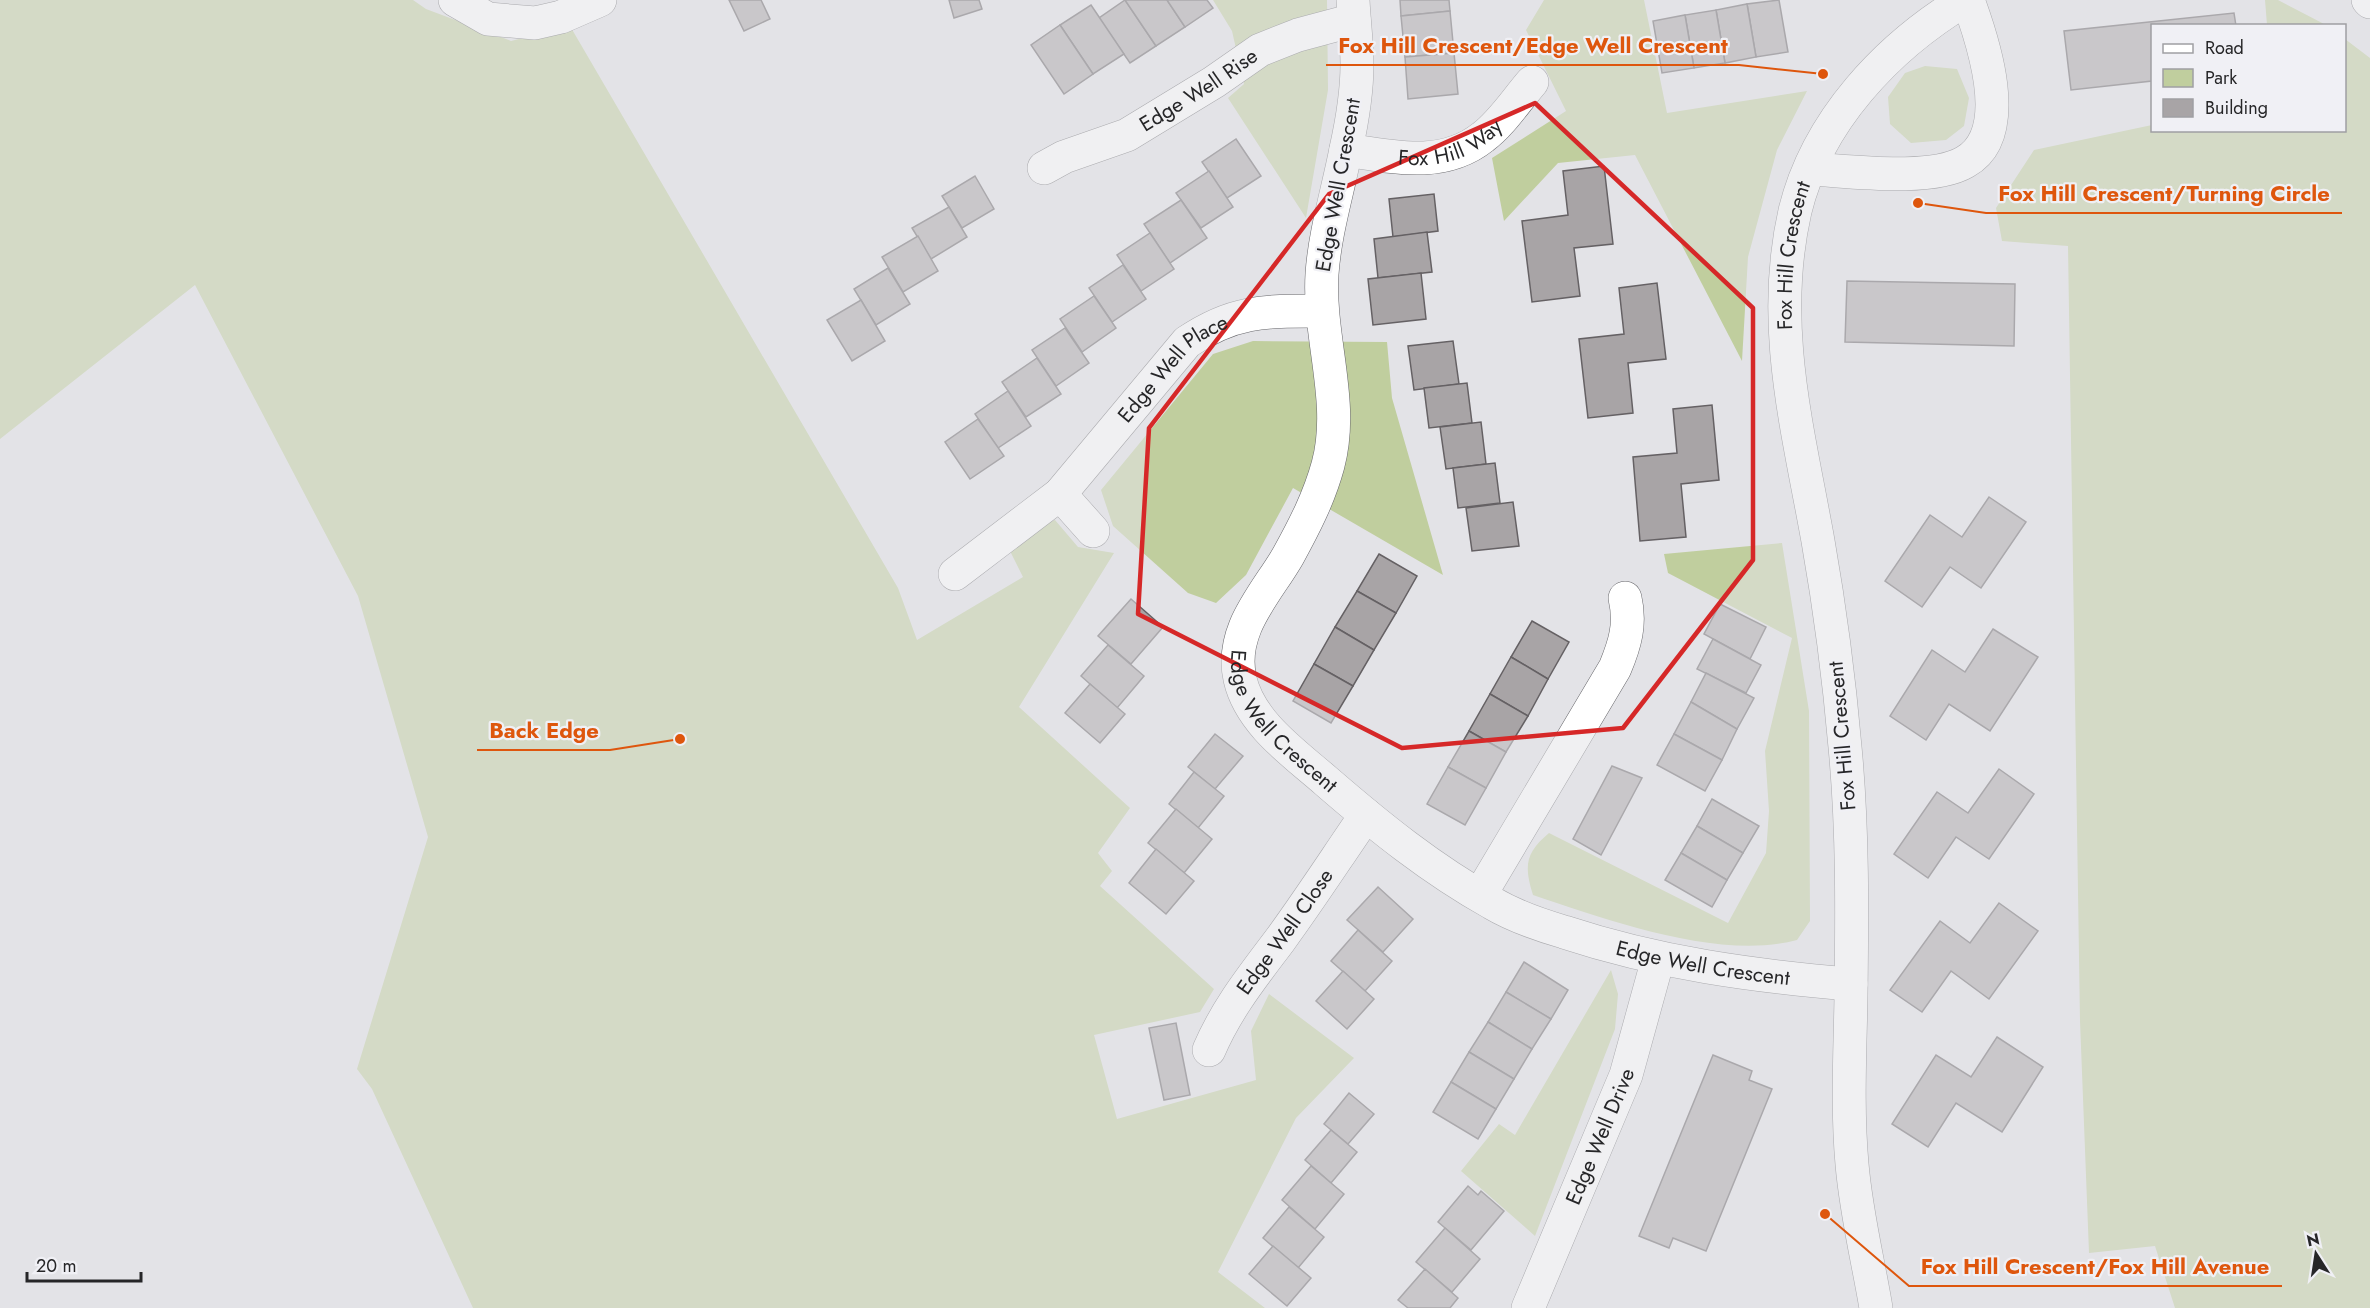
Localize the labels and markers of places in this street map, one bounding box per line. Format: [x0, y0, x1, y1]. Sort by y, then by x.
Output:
callout: Fox Hill Crescent/Edge Well Crescent [1326, 25, 1739, 65]
callout: Fox Hill Crescent/Turning Circle [1986, 173, 2342, 213]
callout: Back Edge [477, 710, 610, 750]
callout: Fox Hill Crescent/Fox Hill Avenue [1909, 1246, 2282, 1286]

